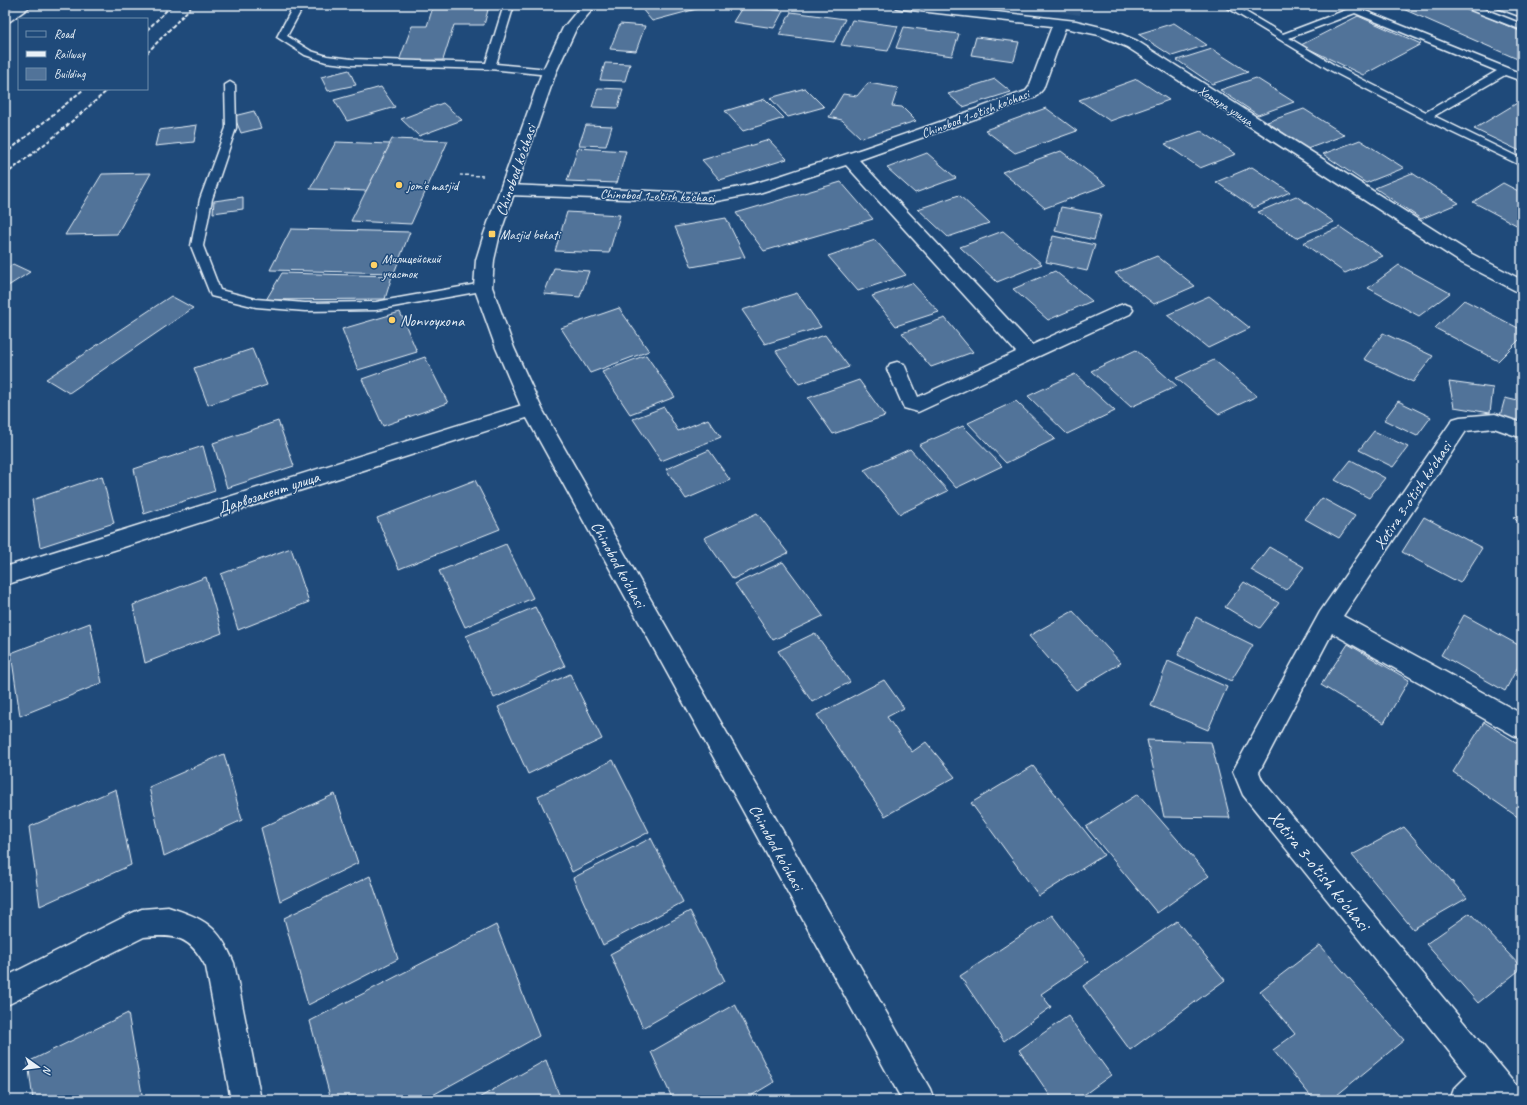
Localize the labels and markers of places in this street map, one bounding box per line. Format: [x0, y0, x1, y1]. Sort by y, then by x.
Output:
place label: jom'e masjid [405, 178, 460, 194]
marker: jom'e masjid [394, 180, 404, 190]
place label: Masjid bekati [500, 227, 561, 243]
marker: Masjid bekati [487, 229, 497, 239]
place label: Милицейский участок [381, 251, 442, 282]
marker: Милицейский участок [369, 260, 379, 270]
place label: Nonvoyxona [400, 311, 465, 331]
marker: Nonvoyxona [387, 315, 397, 325]

